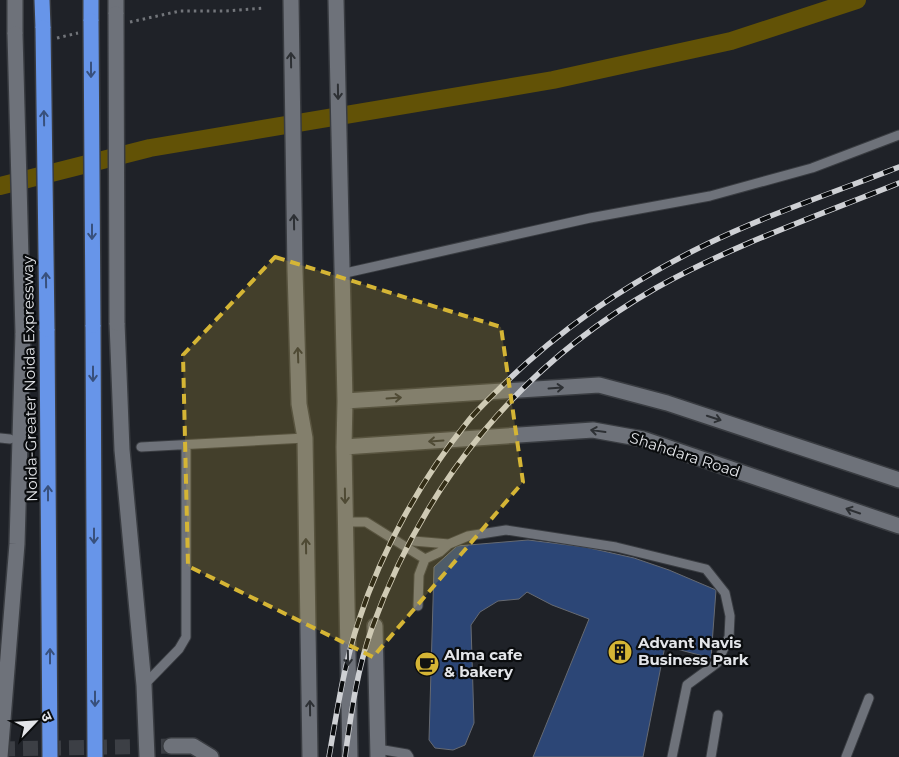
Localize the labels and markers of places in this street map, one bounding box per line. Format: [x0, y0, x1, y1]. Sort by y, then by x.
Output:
place label: Advant Navis Business Park [637, 633, 749, 669]
building icon: Advant Navis Business Park [607, 639, 633, 665]
place label: Alma cafe & bakery [443, 645, 523, 681]
cafe icon: Alma cafe & bakery [414, 651, 440, 677]

